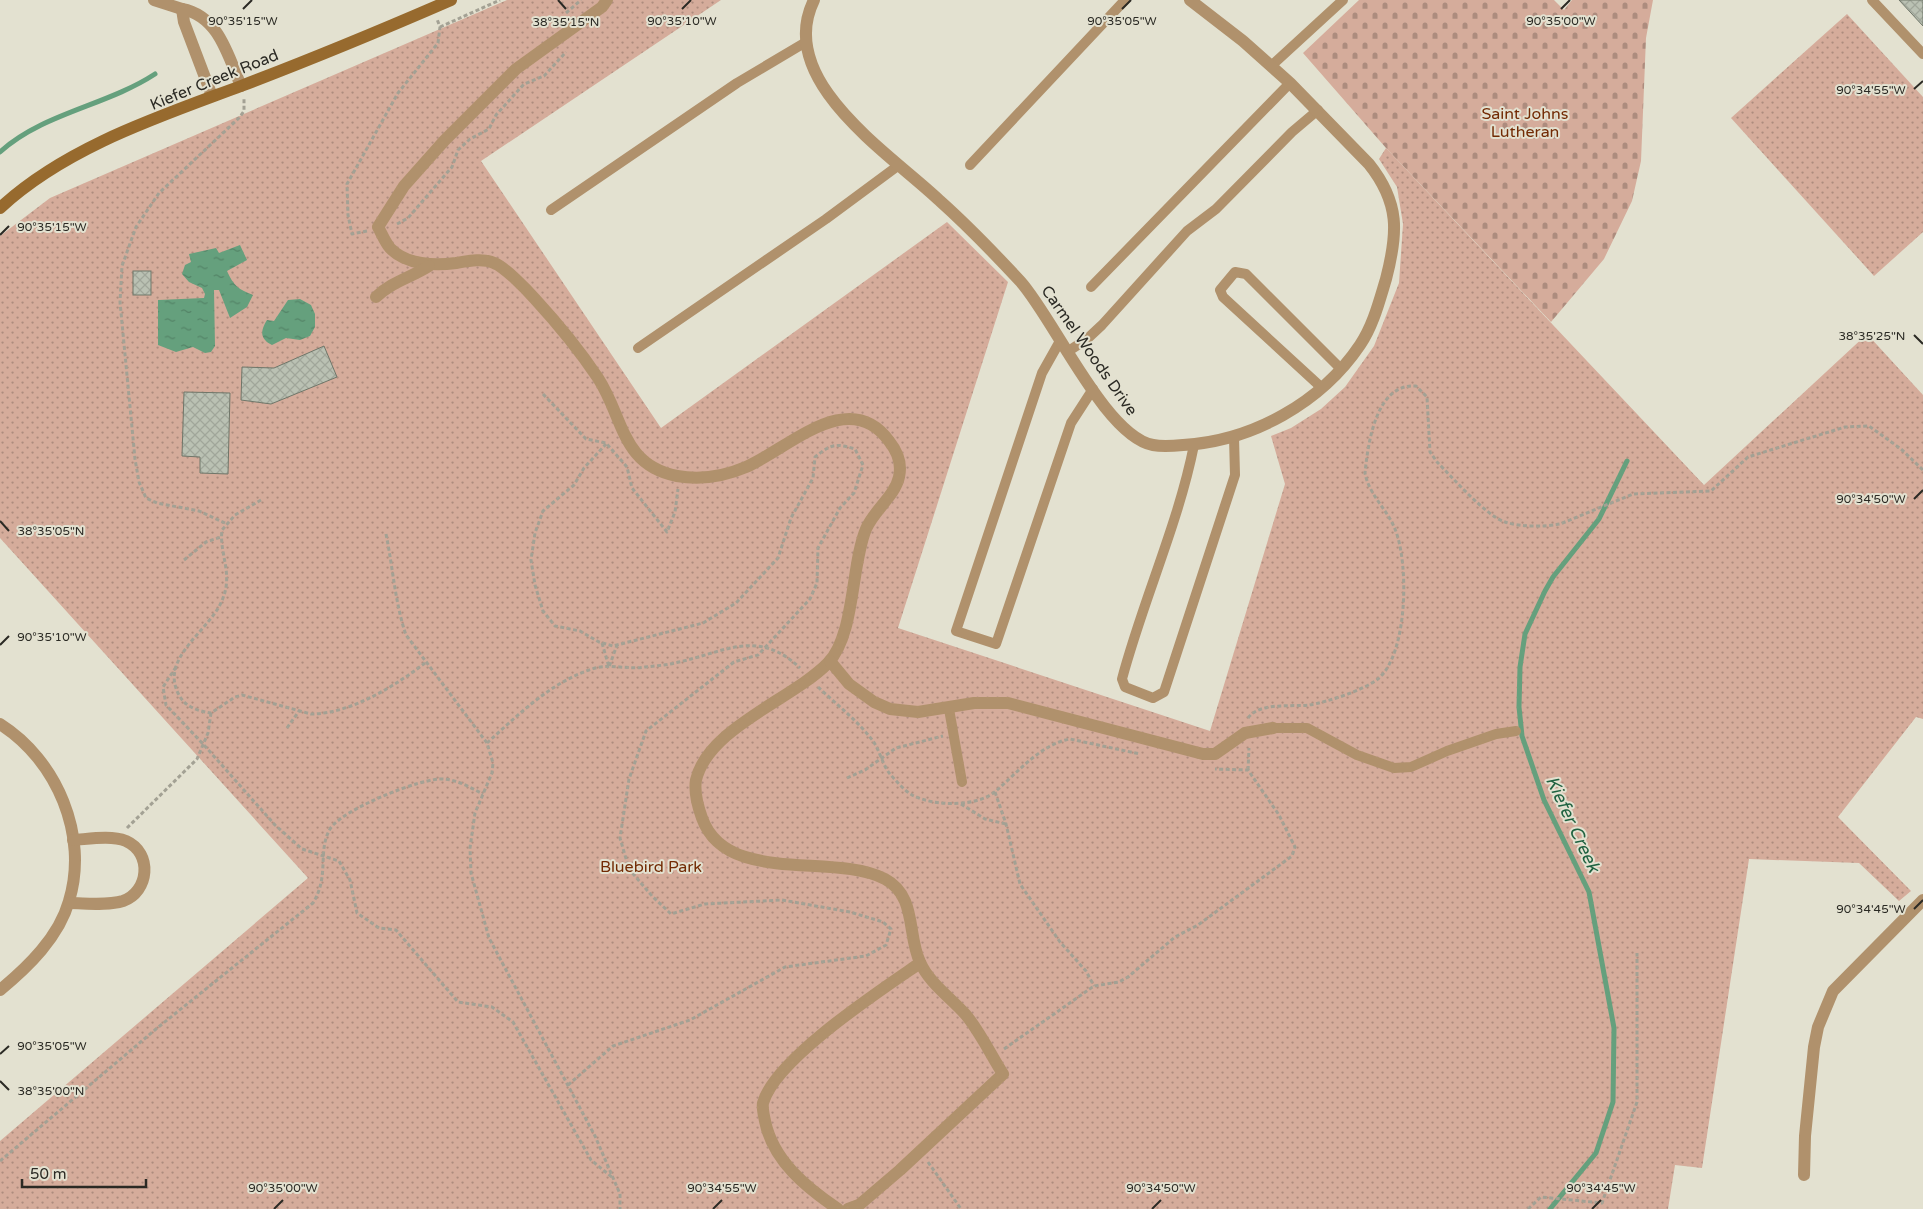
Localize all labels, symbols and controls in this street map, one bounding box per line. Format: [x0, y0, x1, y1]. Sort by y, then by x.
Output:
text: 90°35'15"W [208, 14, 278, 28]
text: 90°35'10"W [647, 14, 717, 28]
text: 90°35'05"W [1087, 14, 1157, 28]
text: 90°35'00"W [1526, 14, 1596, 28]
text: 38°35'15"N [533, 15, 600, 29]
street label: Kiefer Creek Road [147, 45, 282, 115]
text: 90°34'55"W [1836, 83, 1906, 97]
park label: Saint Johns Lutheran [1481, 104, 1569, 142]
text: 90°35'15"W [17, 220, 87, 234]
street label: Carmel Woods Drive [1037, 282, 1142, 420]
text: 38°35'25"N [1839, 329, 1906, 343]
text: 90°34'50"W [1836, 492, 1906, 506]
text: 38°35'05"N [18, 524, 85, 538]
text: 90°35'10"W [17, 630, 87, 644]
water label: Kiefer Creek [1541, 772, 1605, 877]
park label: Bluebird Park [600, 857, 702, 877]
text: 90°34'45"W [1836, 902, 1906, 916]
text: 90°35'05"W [17, 1039, 87, 1053]
text: 38°35'00"N [18, 1084, 85, 1098]
scale bar [22, 1156, 146, 1188]
text: 50 m [30, 1165, 67, 1183]
text: 90°35'00"W [248, 1181, 318, 1195]
text: 90°34'55"W [687, 1181, 757, 1195]
text: 90°34'50"W [1126, 1181, 1196, 1195]
text: 90°34'45"W [1566, 1181, 1636, 1195]

